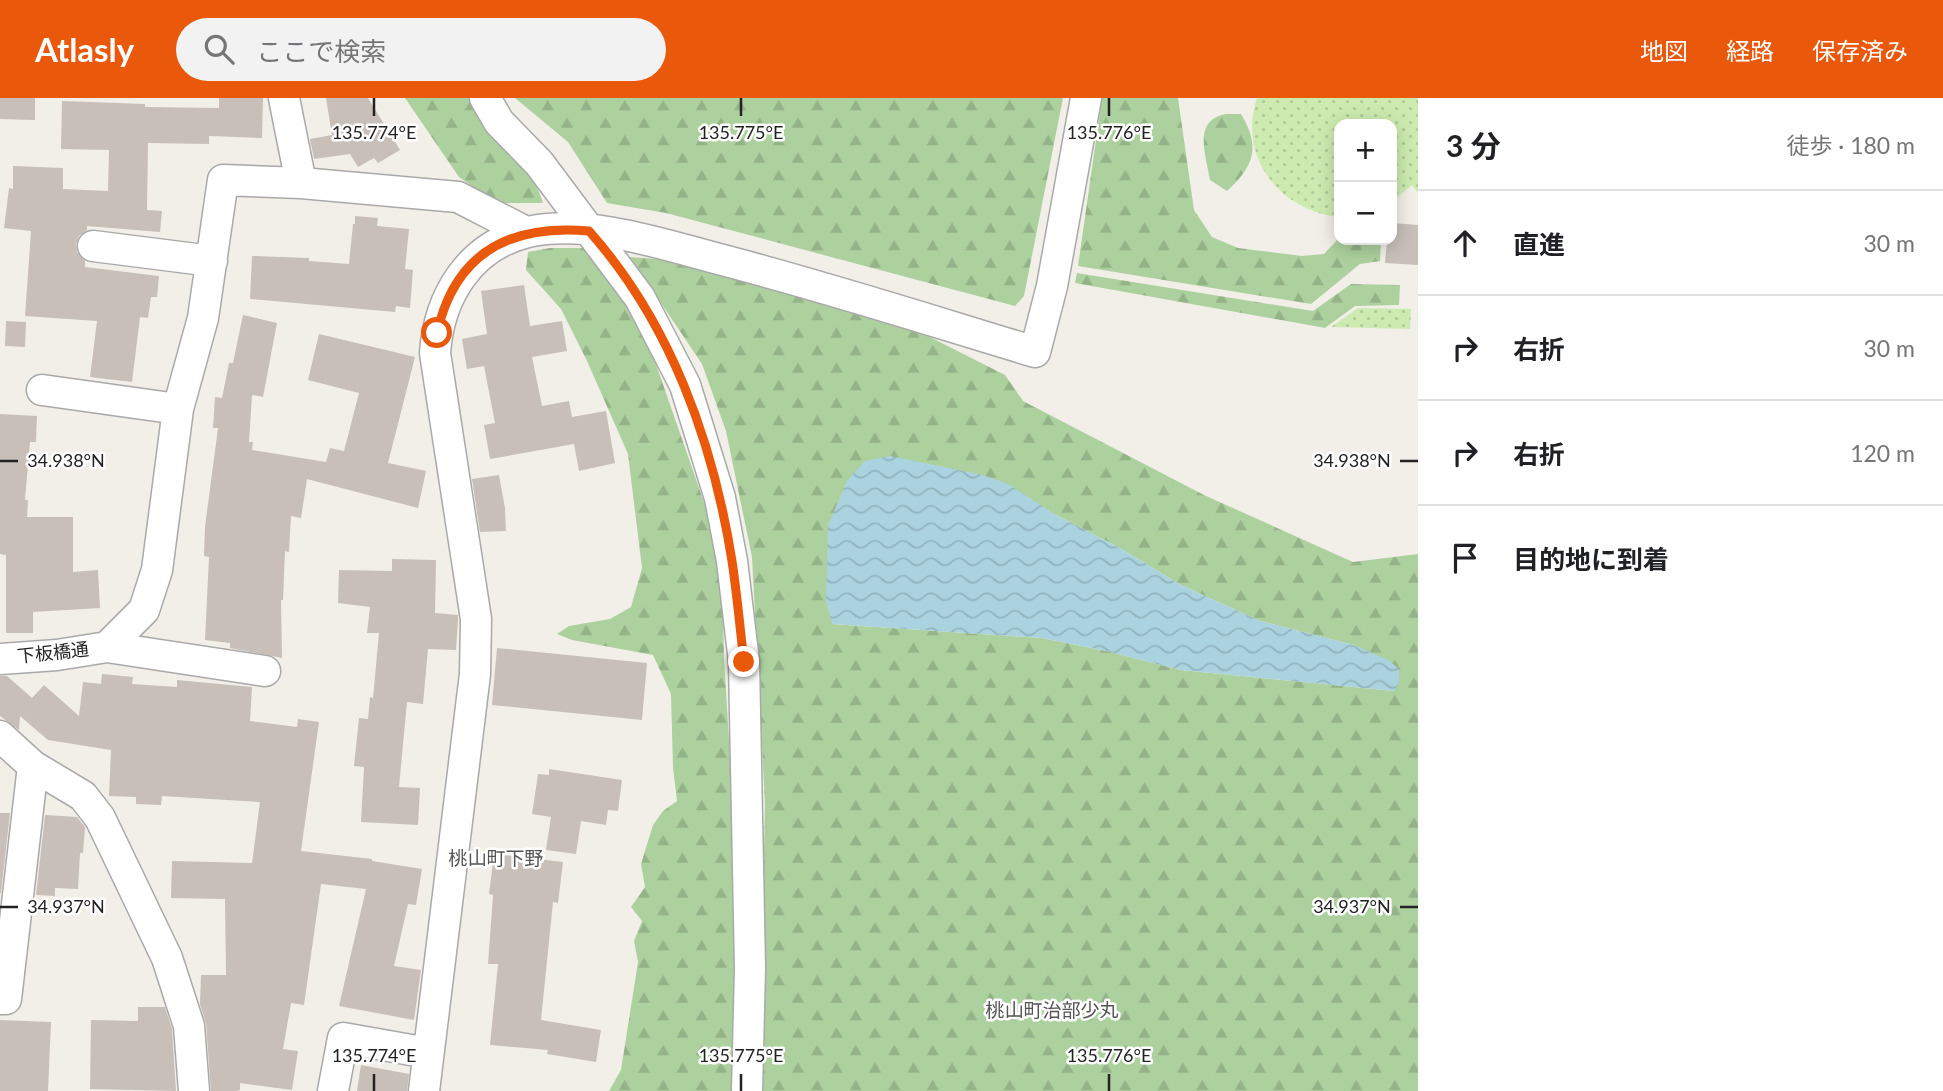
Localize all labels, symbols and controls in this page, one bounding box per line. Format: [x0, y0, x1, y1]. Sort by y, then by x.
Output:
search box [176, 18, 666, 81]
text: Atlasly [35, 29, 134, 69]
icon: search [200, 30, 238, 68]
text: ここで検索 [256, 35, 386, 67]
text: 地図 [1640, 36, 1688, 65]
text: 経路 [1726, 36, 1774, 65]
text: 保存済み [1812, 36, 1908, 65]
map controls [1334, 119, 1397, 245]
button: + [1334, 119, 1397, 182]
text: 135.774°E [332, 121, 416, 143]
text: 135.775°E [699, 121, 783, 143]
text: 135.776°E [1067, 121, 1151, 143]
text: 3 分 [1446, 127, 1501, 163]
text: 徒歩 · 180 m [1786, 131, 1915, 159]
button: − [1334, 182, 1397, 245]
icon: ahead [1446, 224, 1484, 262]
text: 直進 [1513, 228, 1565, 260]
text: 30 m [1864, 229, 1915, 257]
route start [421, 317, 452, 348]
icon: right [1446, 329, 1484, 367]
text: 右折 [1513, 333, 1565, 365]
text: 30 m [1864, 334, 1915, 362]
icon: right [1446, 434, 1484, 472]
text: 右折 [1513, 438, 1565, 470]
text: 120 m [1850, 439, 1915, 467]
text: 34.938°N [27, 449, 105, 471]
text: 34.938°N [1313, 449, 1391, 471]
icon: arrive [1446, 539, 1484, 577]
text: 目的地に到着 [1513, 543, 1669, 575]
street label: 下板橋通 [16, 637, 90, 667]
route end [728, 646, 759, 677]
district label: 桃山町下野 [448, 846, 544, 869]
text: 34.937°N [27, 895, 105, 917]
text: 34.937°N [1313, 895, 1391, 917]
district label: 桃山町治部少丸 [985, 998, 1119, 1021]
text: 135.774°E [332, 1044, 416, 1066]
text: 135.775°E [699, 1044, 783, 1066]
text: 135.776°E [1067, 1044, 1151, 1066]

